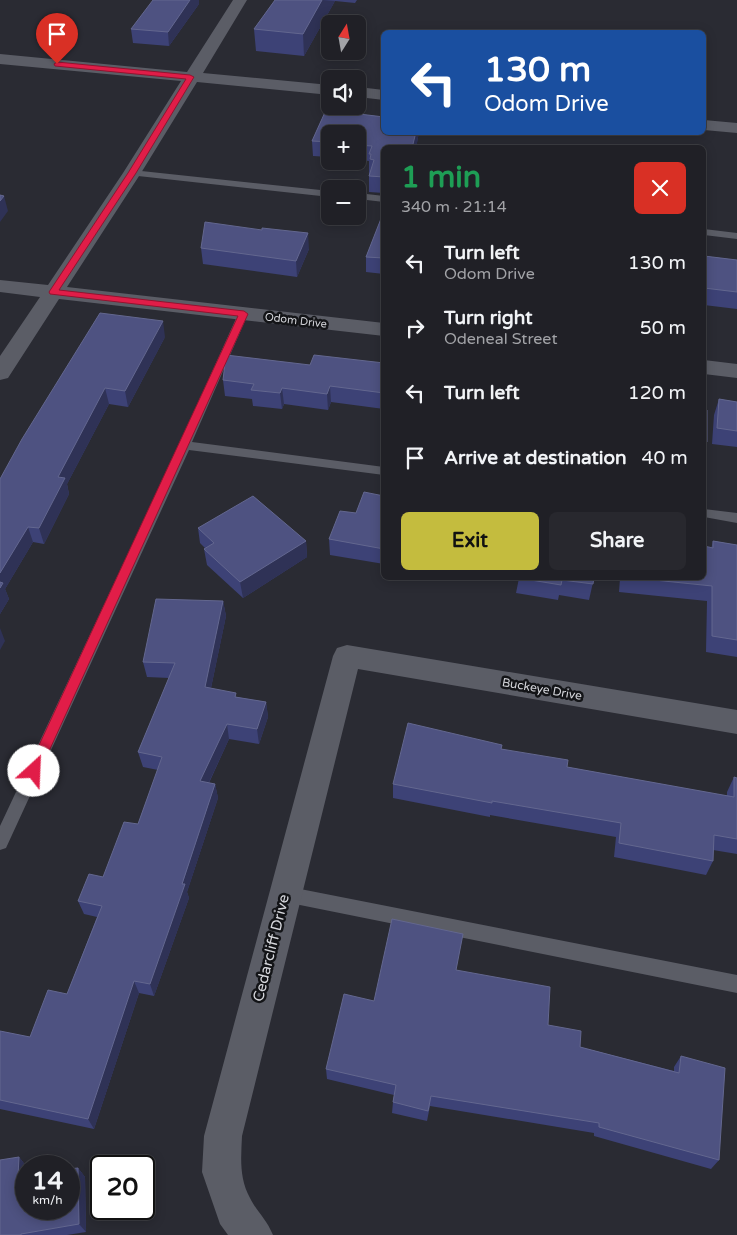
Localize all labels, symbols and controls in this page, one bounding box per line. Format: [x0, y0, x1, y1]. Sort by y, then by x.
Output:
pin [36, 13, 78, 64]
north arrow [321, 15, 366, 60]
map controls [321, 15, 366, 225]
icon: arrive [43, 20, 71, 48]
text: 130 m [484, 49, 591, 91]
icon: left [401, 50, 466, 115]
button: sound [321, 70, 366, 115]
text: Odom Drive [484, 91, 609, 117]
button: + [321, 125, 366, 170]
text: 1 min [401, 159, 481, 196]
button: close [634, 162, 686, 214]
button: − [321, 180, 366, 225]
text: 340 m · 21:14 [401, 197, 507, 217]
text: Turn left [444, 242, 520, 264]
icon: left [401, 249, 429, 277]
text: 130 m [628, 252, 686, 274]
text: Odom Drive [444, 264, 535, 284]
text: Turn right [444, 307, 532, 329]
street label: Odom Drive [264, 310, 328, 331]
icon: right [401, 314, 429, 342]
text: 50 m [640, 317, 686, 339]
text: Odeneal Street [444, 329, 558, 349]
icon: left [401, 379, 429, 407]
text: Turn left [444, 382, 520, 404]
text: 120 m [628, 382, 686, 404]
icon: arrive [401, 444, 429, 472]
text: Arrive at destination [444, 447, 627, 469]
text: 40 m [642, 447, 688, 469]
button: Exit [401, 512, 539, 570]
button: Share [549, 512, 686, 570]
street label: Buckeye Drive [501, 675, 583, 703]
position arrow [7, 744, 59, 796]
street label: Cedarcliff Drive [249, 892, 293, 1004]
speed limit sign: 20 [90, 1155, 155, 1220]
text: 14 [32, 1166, 63, 1196]
text: km/h [32, 1193, 63, 1207]

